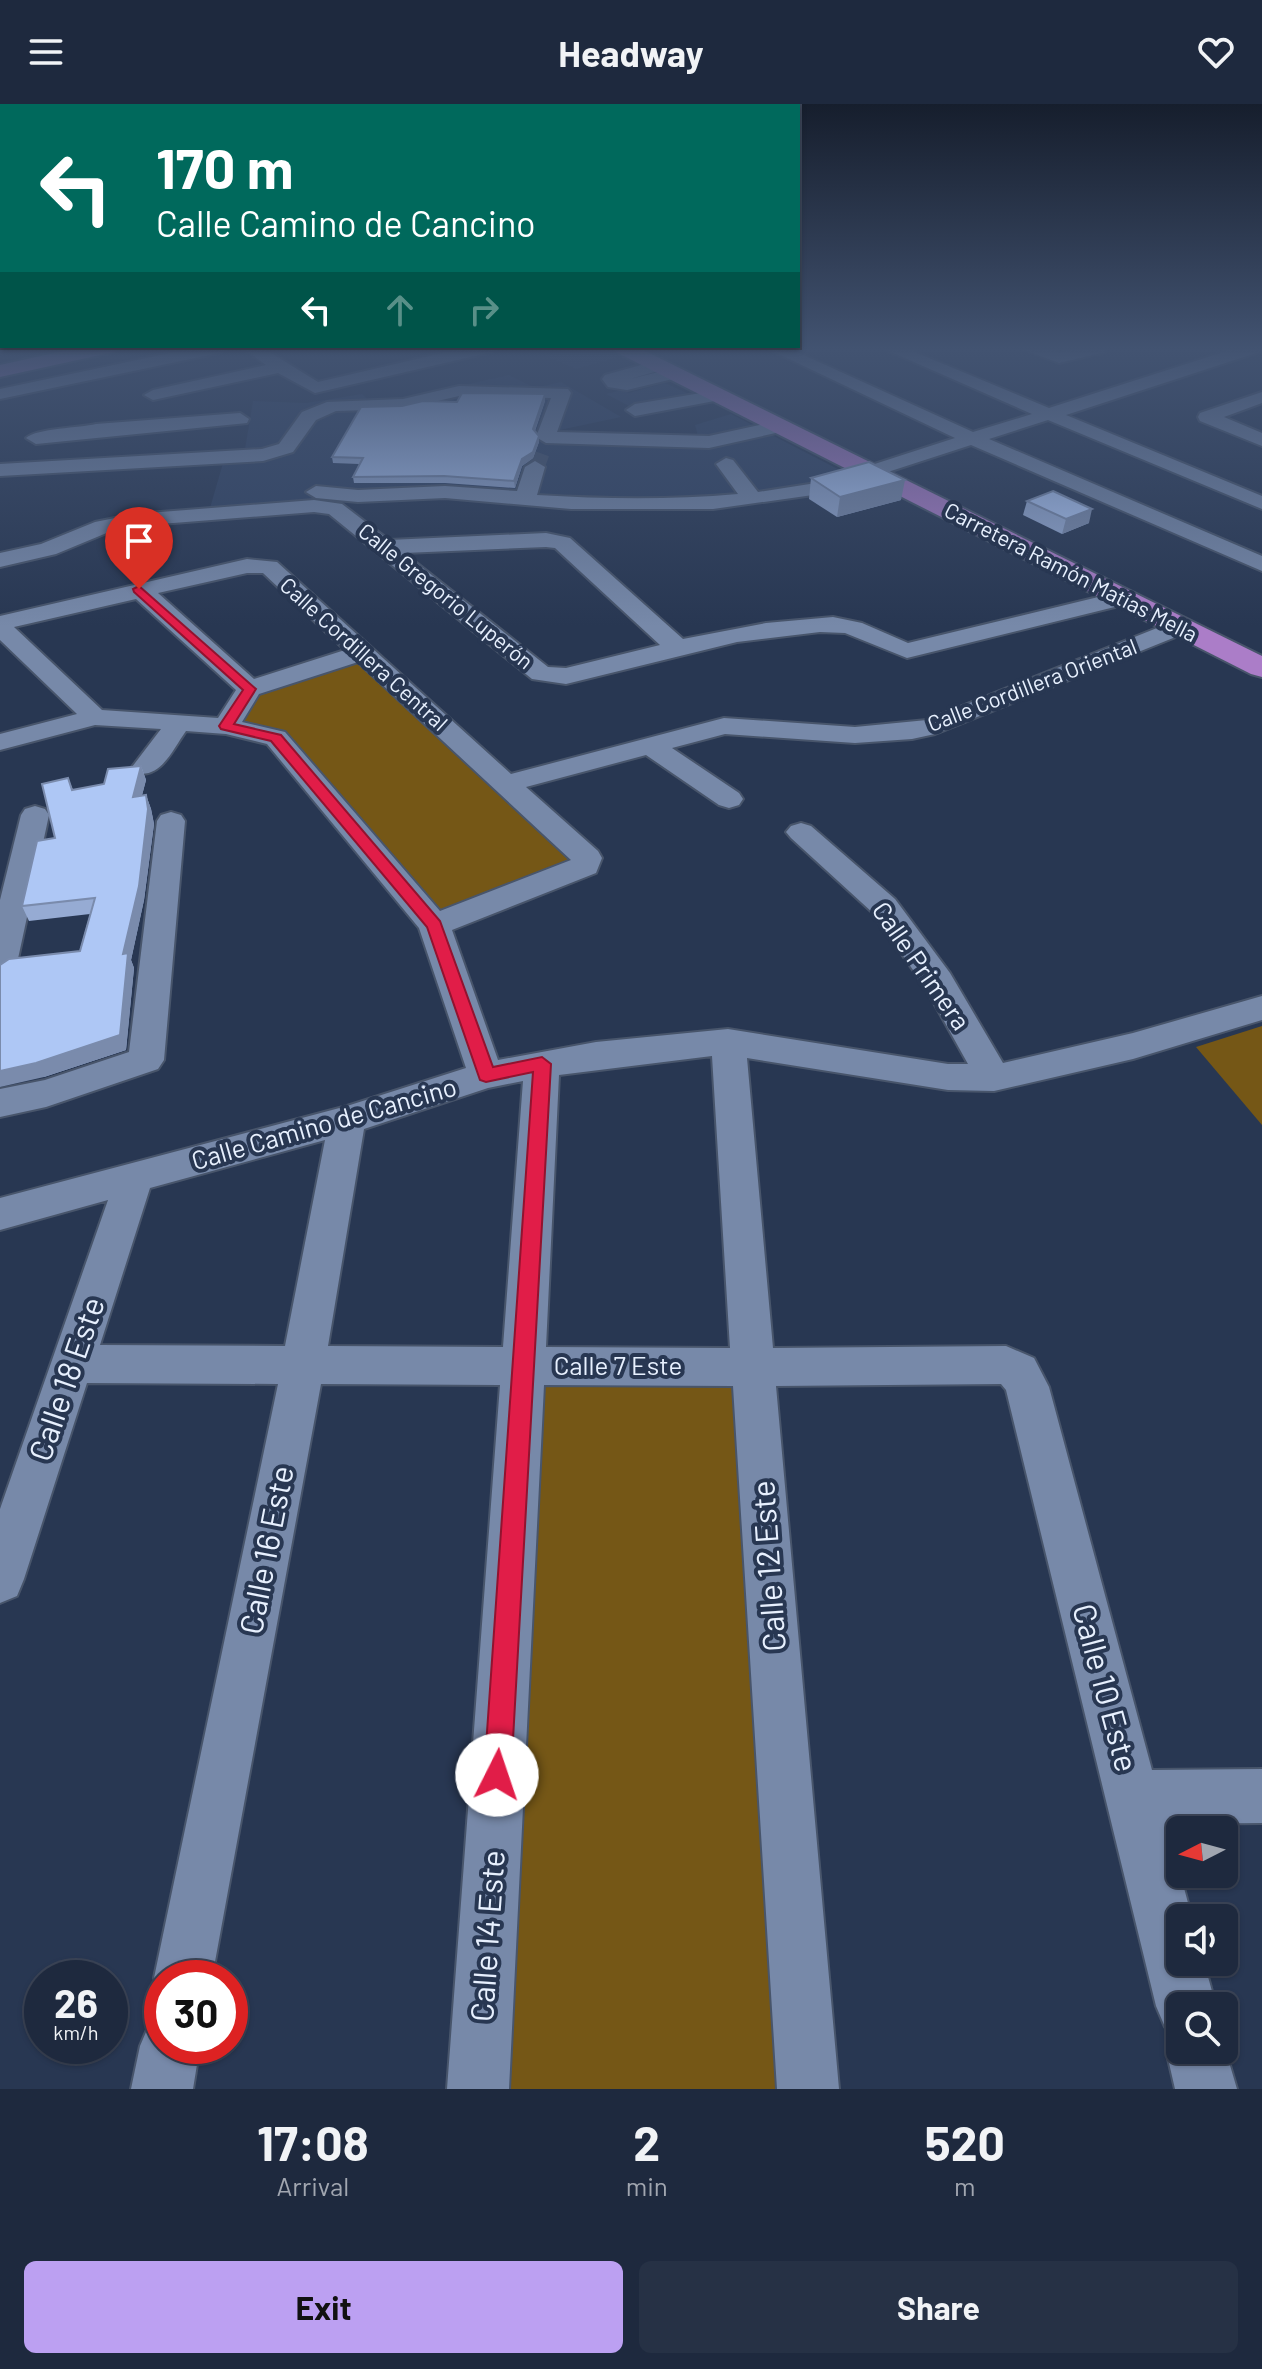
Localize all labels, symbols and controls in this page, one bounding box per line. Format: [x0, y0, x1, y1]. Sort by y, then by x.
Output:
icon: menu [24, 30, 68, 74]
icon: heart [1194, 30, 1238, 74]
text: Headway [558, 31, 704, 74]
text: 170 m [156, 133, 293, 200]
icon: left [24, 136, 128, 240]
text: Calle Camino de Cancino [156, 201, 536, 244]
icon: left [294, 288, 338, 332]
icon: ahead [378, 288, 422, 332]
icon: right [462, 288, 506, 332]
street label: Carretera Ramón Matías Mella [941, 496, 1202, 646]
pin [105, 507, 173, 589]
street label: Calle Gregorio Luperón [354, 517, 539, 674]
icon: arrive [117, 519, 161, 563]
street label: Calle Cordillera Central [276, 571, 454, 735]
street label: Calle Cordillera Oriental [923, 632, 1140, 736]
street label: Calle Primera [867, 895, 978, 1035]
street label: Calle Camino de Cancino [188, 1070, 460, 1175]
street label: Calle 18 Este [19, 1291, 111, 1465]
street label: Calle 7 Este [554, 1349, 682, 1380]
street label: Calle 16 Este [230, 1462, 300, 1637]
street label: Calle 12 Este [742, 1479, 792, 1653]
street label: Calle 10 Este [1066, 1599, 1148, 1776]
position arrow [455, 1733, 539, 1817]
north arrow [1166, 1816, 1238, 1888]
map controls [1166, 1816, 1238, 2064]
street label: Calle 14 Este [461, 1849, 511, 2023]
button: sound [1166, 1904, 1238, 1976]
speed limit sign: 30 [144, 1960, 248, 2064]
text: 26 [54, 1978, 98, 2026]
button: search [1166, 1992, 1238, 2064]
text: km/h [53, 2020, 99, 2044]
text: 17:08 [257, 2113, 369, 2171]
text: 2 [633, 2113, 660, 2171]
text: 520 [925, 2113, 1005, 2171]
text: Arrival [276, 2170, 349, 2201]
text: min [626, 2170, 668, 2201]
text: m [954, 2170, 976, 2201]
button: Exit [24, 2261, 623, 2353]
button: Share [639, 2261, 1238, 2353]

